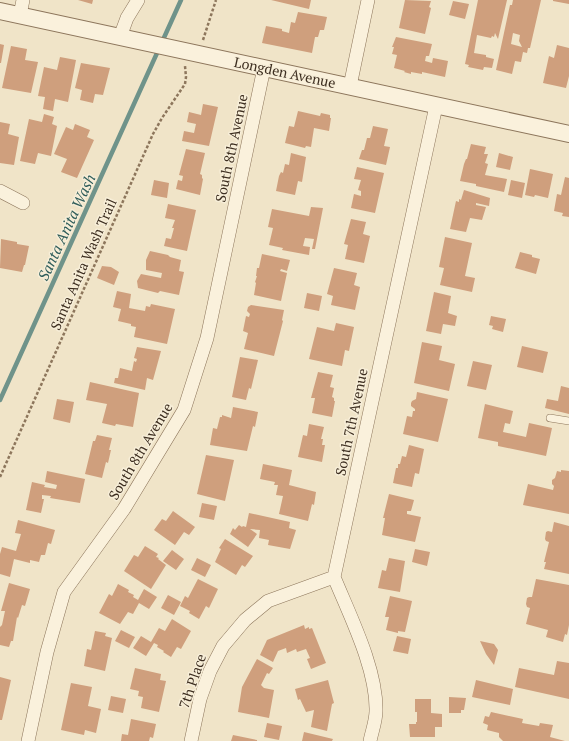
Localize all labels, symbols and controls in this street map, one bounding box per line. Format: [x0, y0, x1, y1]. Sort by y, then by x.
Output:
street label: Longden Avenue [233, 52, 337, 92]
street label: South 8th Avenue [210, 92, 252, 204]
water label: Santa Anita Wash [33, 170, 99, 284]
street label: Santa Anita Wash Trail [45, 195, 121, 333]
street label: South 7th Avenue [330, 367, 372, 477]
street label: South 8th Avenue [104, 399, 176, 503]
street label: 7th Place [174, 651, 210, 711]

